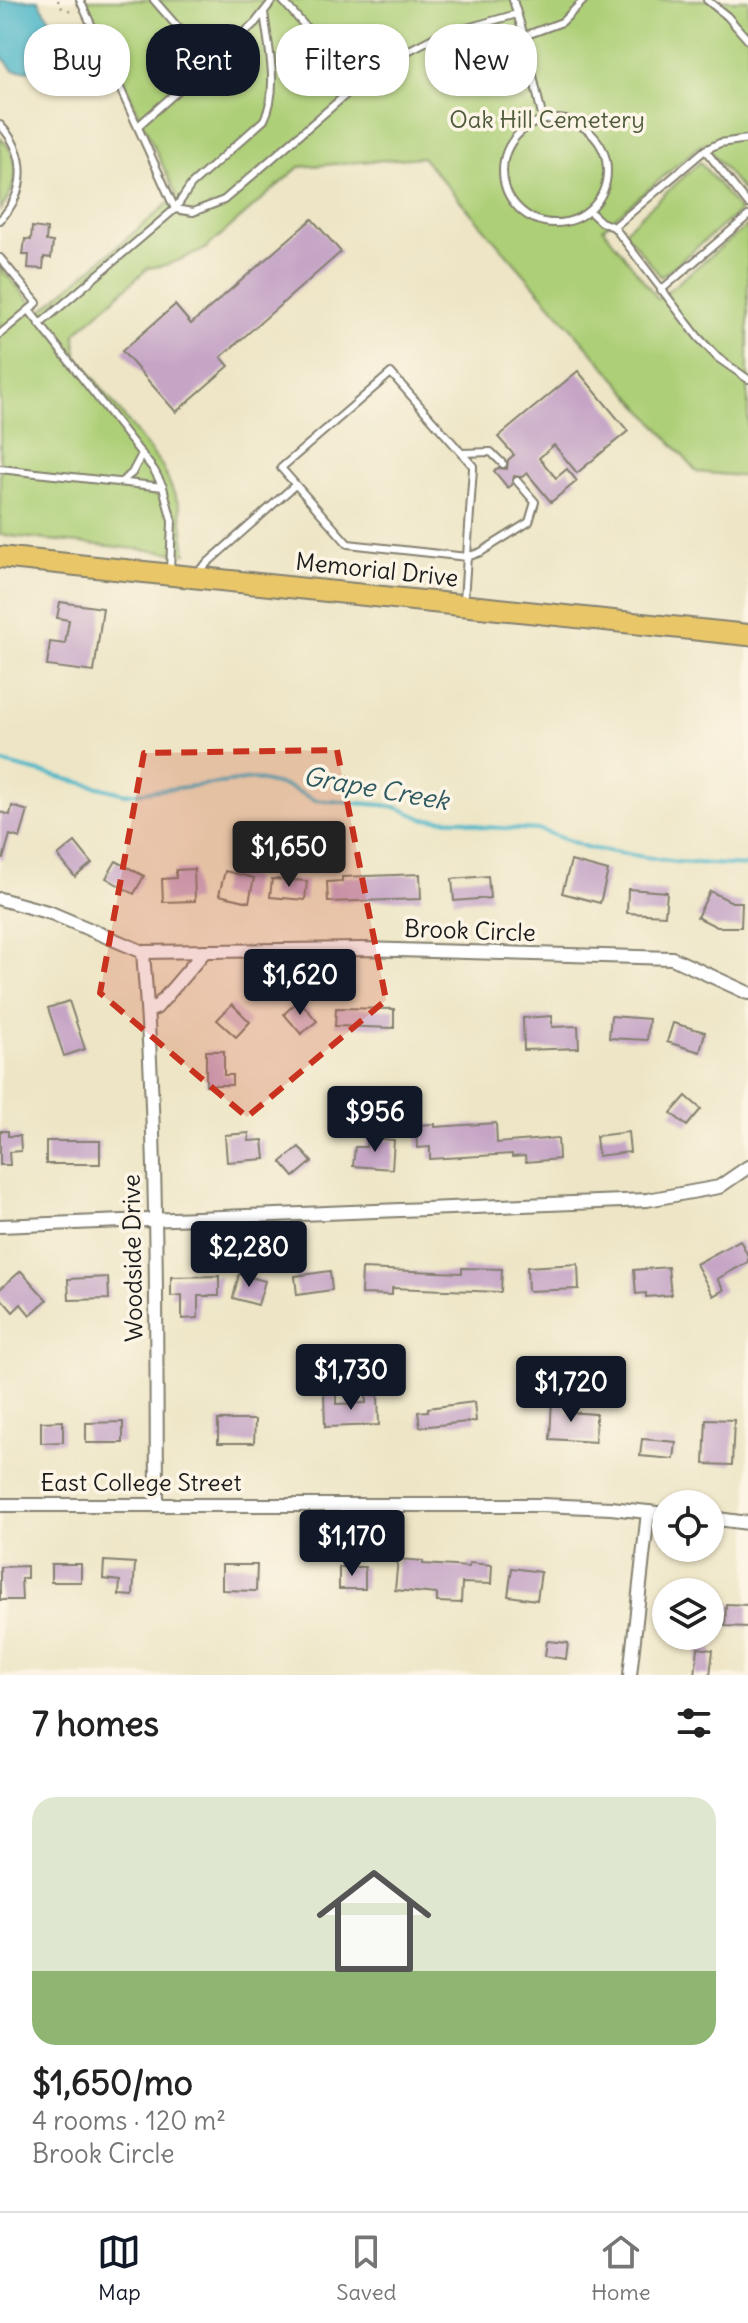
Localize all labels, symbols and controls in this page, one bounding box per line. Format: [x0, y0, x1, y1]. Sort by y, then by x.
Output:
chip: Buy [24, 24, 130, 96]
chip: Rent [146, 24, 260, 96]
chip: Filters [276, 24, 409, 96]
chip: New [425, 24, 537, 96]
park label: Oak Hill Cemetery [449, 104, 645, 134]
street label: Memorial Drive [294, 546, 460, 592]
water label: Grape Creek [301, 759, 453, 817]
pin: $1,650 [224, 821, 354, 889]
text: $1,650 [251, 830, 327, 863]
street label: Brook Circle [404, 913, 536, 947]
pin: $1,620 [235, 949, 365, 1017]
text: $1,620 [262, 958, 338, 991]
pin: $956 [328, 1086, 422, 1154]
text: $956 [345, 1095, 405, 1128]
street label: Woodside Drive [116, 1174, 148, 1342]
pin: $2,280 [184, 1221, 314, 1289]
text: $2,280 [209, 1230, 289, 1263]
pin: $1,730 [286, 1344, 416, 1412]
text: $1,730 [314, 1353, 388, 1386]
pin: $1,720 [506, 1356, 636, 1424]
text: $1,720 [534, 1365, 608, 1398]
street label: East College Street [41, 1467, 242, 1497]
map controls [652, 1490, 724, 1650]
button: locate [652, 1490, 724, 1562]
pin: $1,170 [287, 1510, 417, 1578]
text: $1,170 [318, 1519, 386, 1552]
button: layers [652, 1578, 724, 1650]
icon: filters [672, 1701, 716, 1745]
text: 7 homes [32, 1702, 159, 1745]
icon: home [302, 1849, 446, 1993]
text: $1,650/mo [32, 2061, 193, 2104]
text: 4 rooms · 120 m² [32, 2104, 226, 2137]
text: Brook Circle [32, 2137, 174, 2170]
tab: Map [97, 2230, 141, 2306]
tab: Saved [336, 2230, 396, 2306]
tab: Home [591, 2230, 651, 2306]

